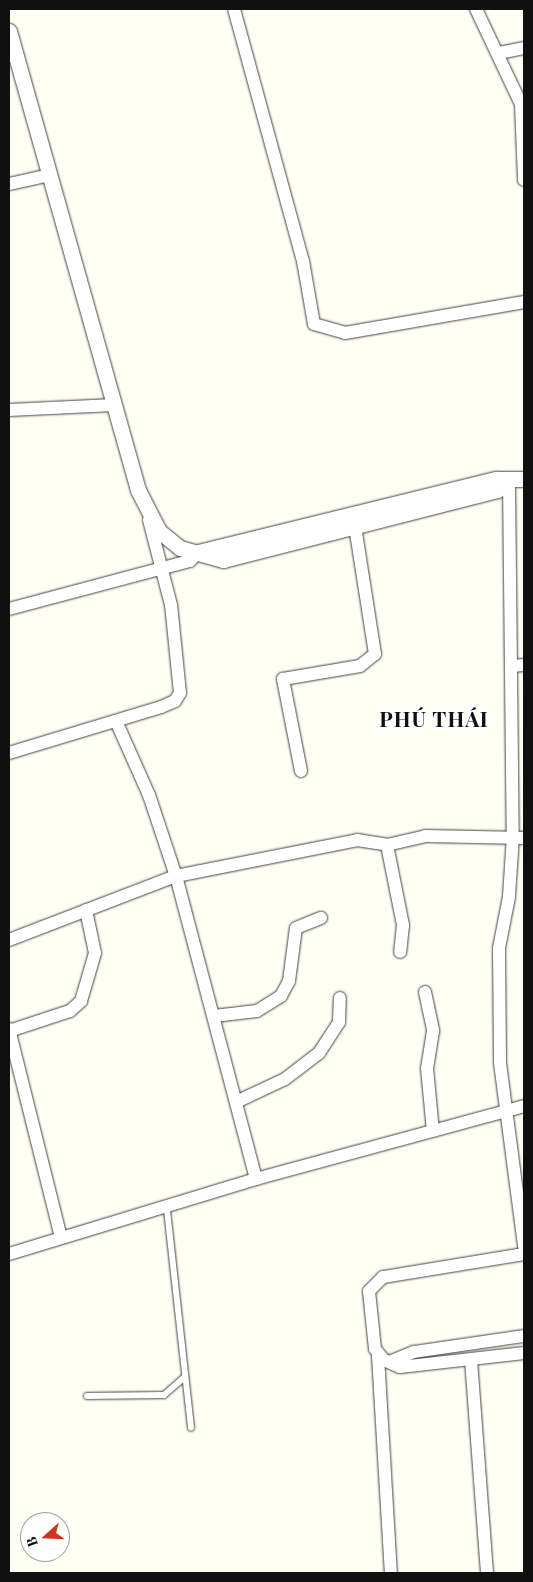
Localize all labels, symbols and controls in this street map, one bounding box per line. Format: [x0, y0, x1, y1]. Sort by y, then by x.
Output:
district label: PHÚ THÁI [378, 705, 490, 731]
north arrow [20, 1512, 70, 1562]
text: B [21, 1534, 42, 1550]

